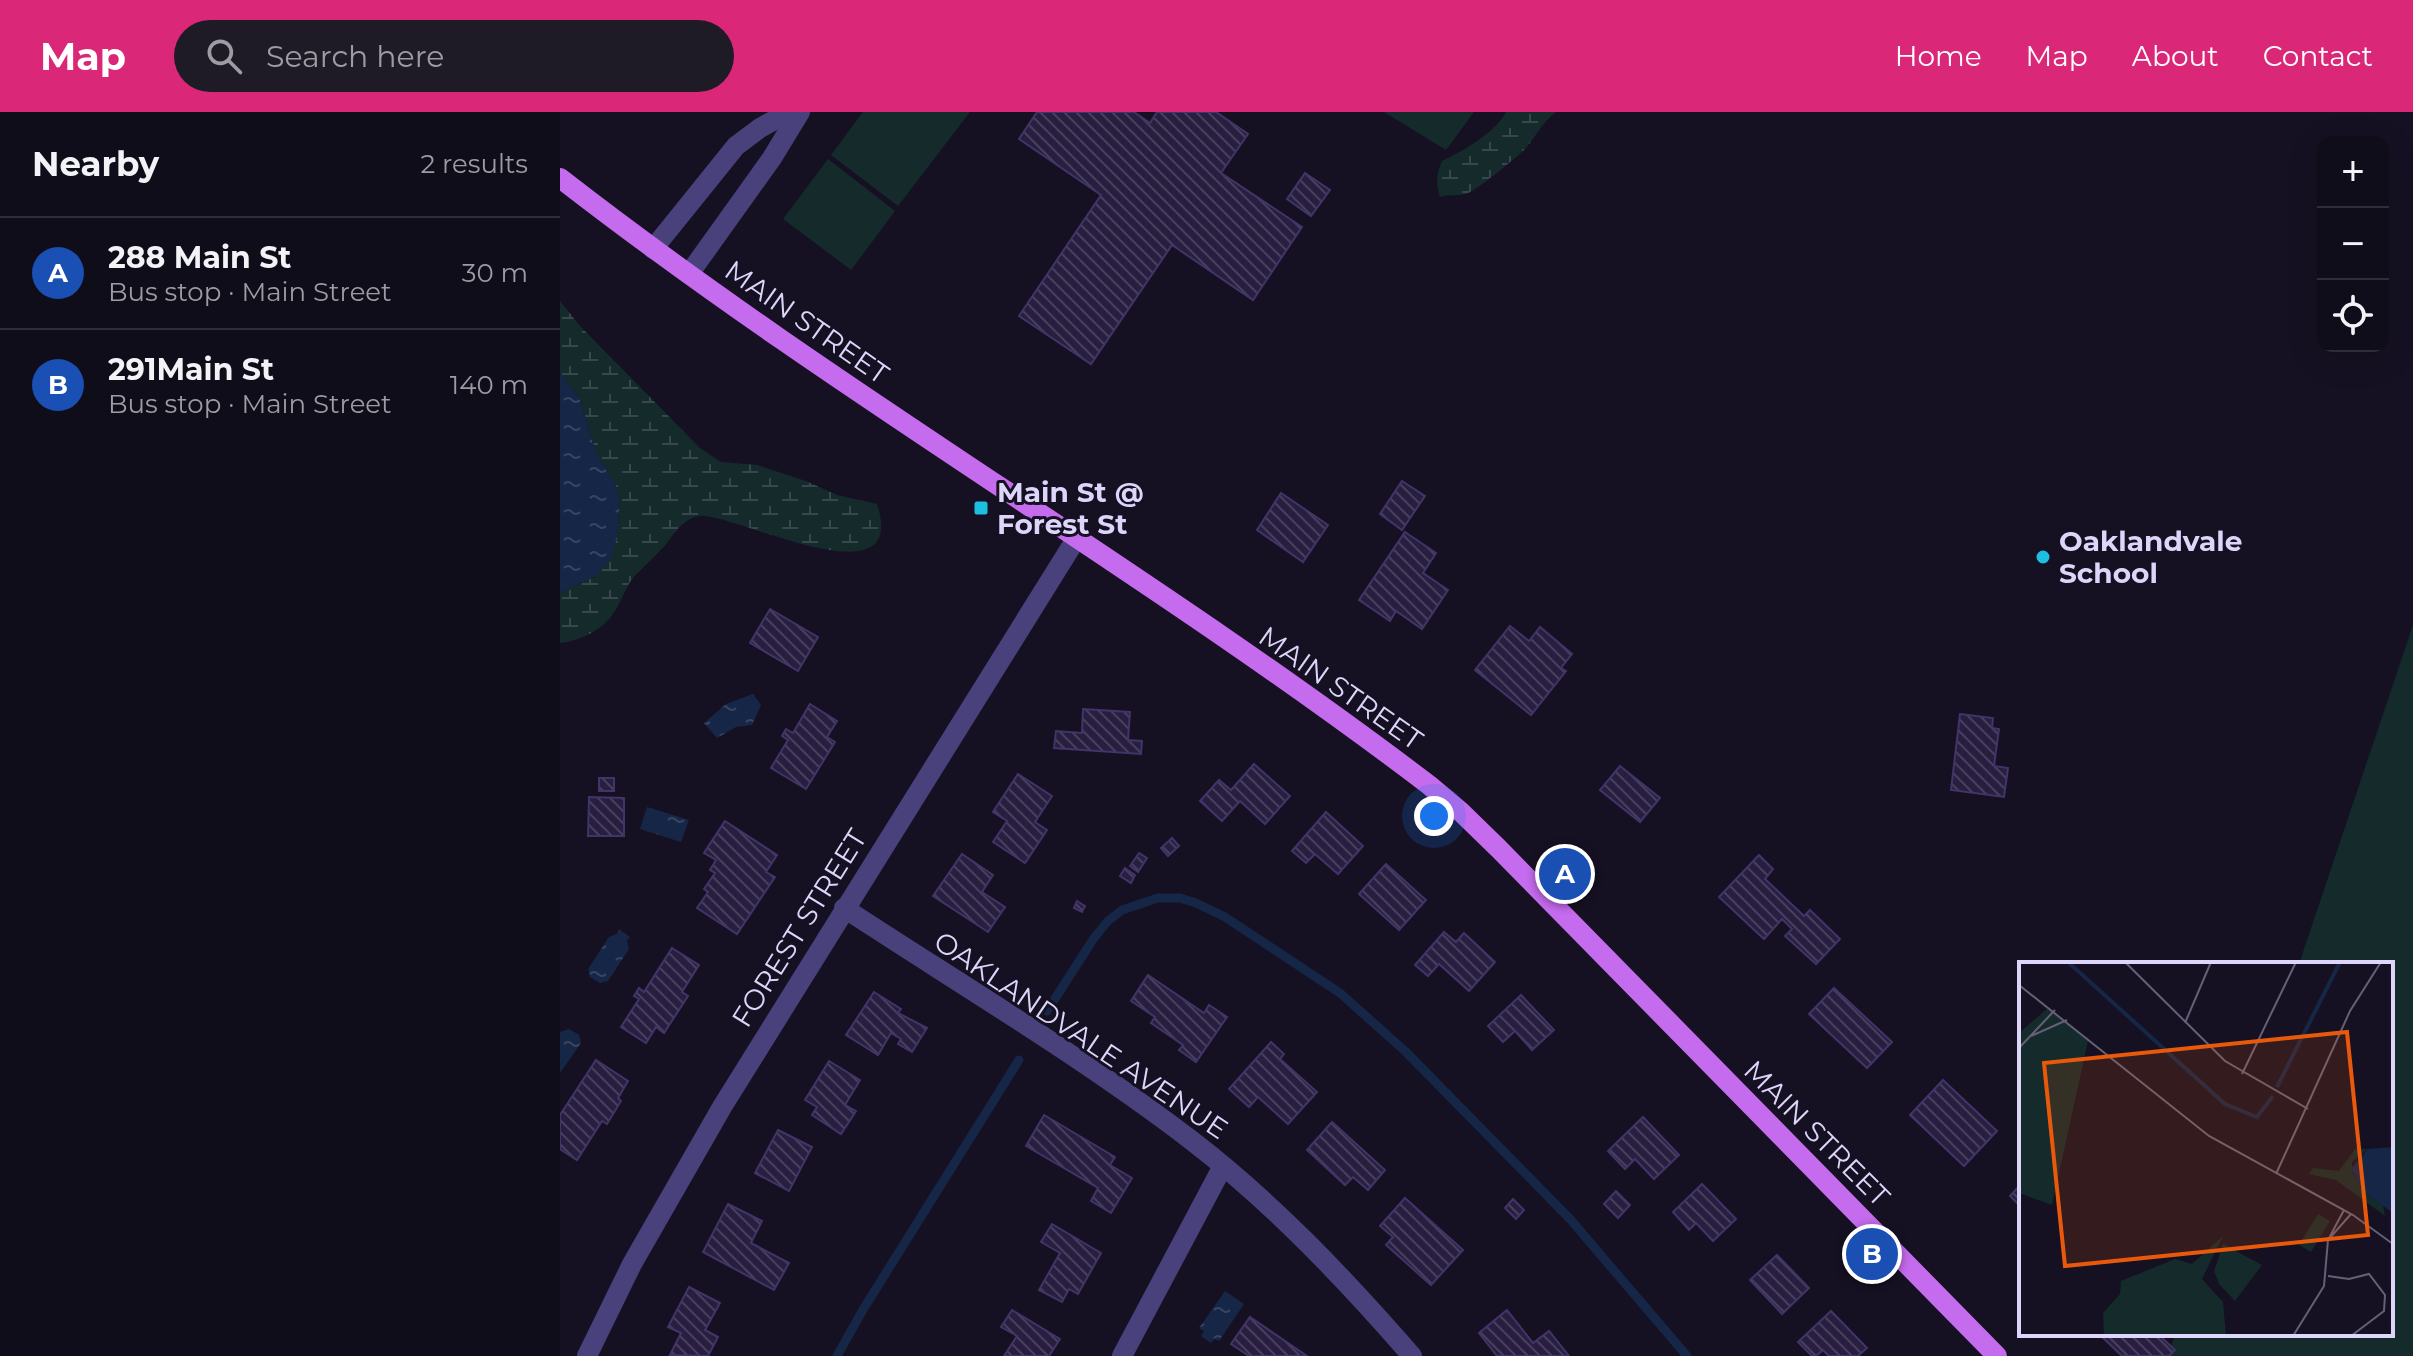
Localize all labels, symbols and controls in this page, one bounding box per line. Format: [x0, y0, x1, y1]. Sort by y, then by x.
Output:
search box [174, 20, 734, 92]
text: Map [40, 33, 126, 80]
icon: search [202, 34, 246, 78]
text: Search here [266, 38, 444, 75]
text: Home [1895, 39, 1982, 73]
text: Map [2026, 39, 2088, 73]
text: About [2132, 39, 2219, 73]
text: Contact [2263, 39, 2373, 73]
map controls [2317, 136, 2389, 352]
button: + [2317, 136, 2389, 208]
text: Nearby [32, 143, 159, 185]
text: 2 results [420, 148, 528, 180]
button: − [2317, 208, 2389, 280]
text: 288 Main St [108, 239, 291, 276]
street label: MAIN STREET [719, 253, 895, 391]
text: A [48, 257, 68, 289]
text: 30 m [462, 257, 528, 289]
text: Bus stop · Main Street [108, 276, 392, 308]
button: locate [2317, 280, 2389, 352]
text: 291Main St [108, 351, 274, 388]
text: B [48, 369, 68, 401]
text: 140 m [450, 369, 528, 401]
text: Bus stop · Main Street [108, 388, 392, 420]
place label: Main St @ Forest St [997, 475, 1144, 541]
marker: Main St @ Forest St [972, 499, 990, 517]
place label: Oaklandvale School [2059, 524, 2242, 590]
marker: Oaklandvale School [2034, 548, 2052, 566]
street label: MAIN STREET [1253, 619, 1429, 757]
your location [1414, 796, 1454, 836]
street label: FOREST STREET [724, 823, 874, 1033]
pin: A [1539, 844, 1591, 904]
street label: OAKLANDVALE AVENUE [928, 924, 1234, 1146]
inset map [2019, 962, 2393, 1336]
street label: MAIN STREET [1737, 1053, 1897, 1213]
pin: B [1846, 1224, 1898, 1284]

